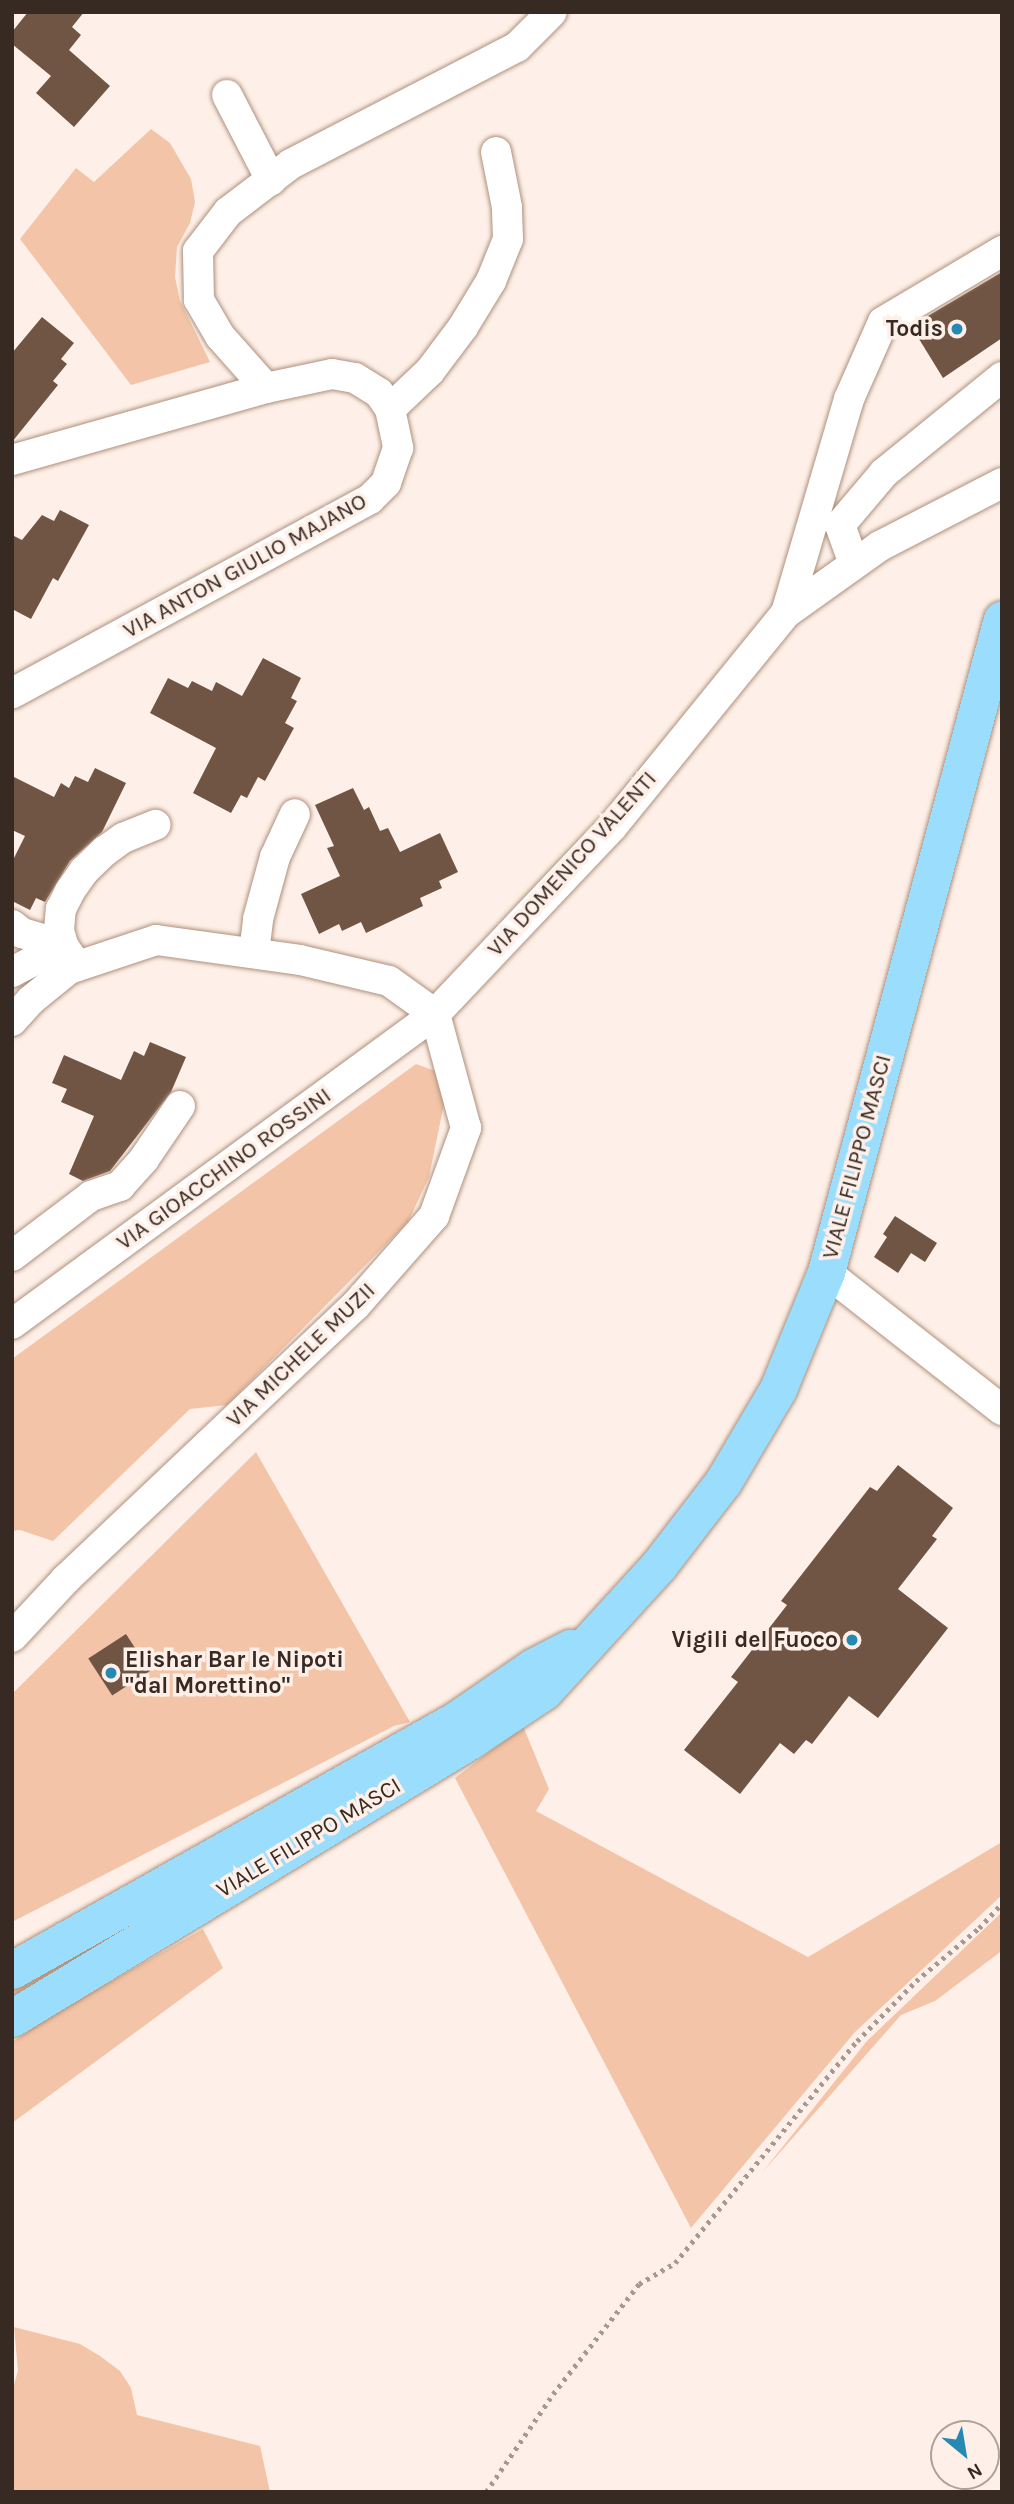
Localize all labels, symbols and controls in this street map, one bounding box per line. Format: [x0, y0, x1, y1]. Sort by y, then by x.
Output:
place label: Todis [886, 315, 943, 343]
marker: Todis [949, 321, 965, 337]
street label: VIA ANTON GIULIO MAJANO [118, 487, 372, 645]
street label: VIA DOMENICO VALENTI [482, 766, 662, 962]
street label: VIALE FILIPPO MASCI [816, 1052, 898, 1262]
street label: VIA GIOACCHINO ROSSINI [111, 1082, 337, 1256]
street label: VIA MICHELE MUZII [221, 1277, 381, 1433]
place label: Vigili del Fuoco [672, 1626, 838, 1654]
marker: Vigili del Fuoco [844, 1632, 860, 1648]
place label: Elishar Bar le Nipoti "dal Morettino" [125, 1646, 344, 1700]
marker: Elishar Bar le Nipoti "dal Morettino" [103, 1665, 119, 1681]
street label: VIALE FILIPPO MASCI [212, 1772, 406, 1904]
north arrow [930, 2420, 1000, 2490]
text: N [963, 2459, 986, 2484]

